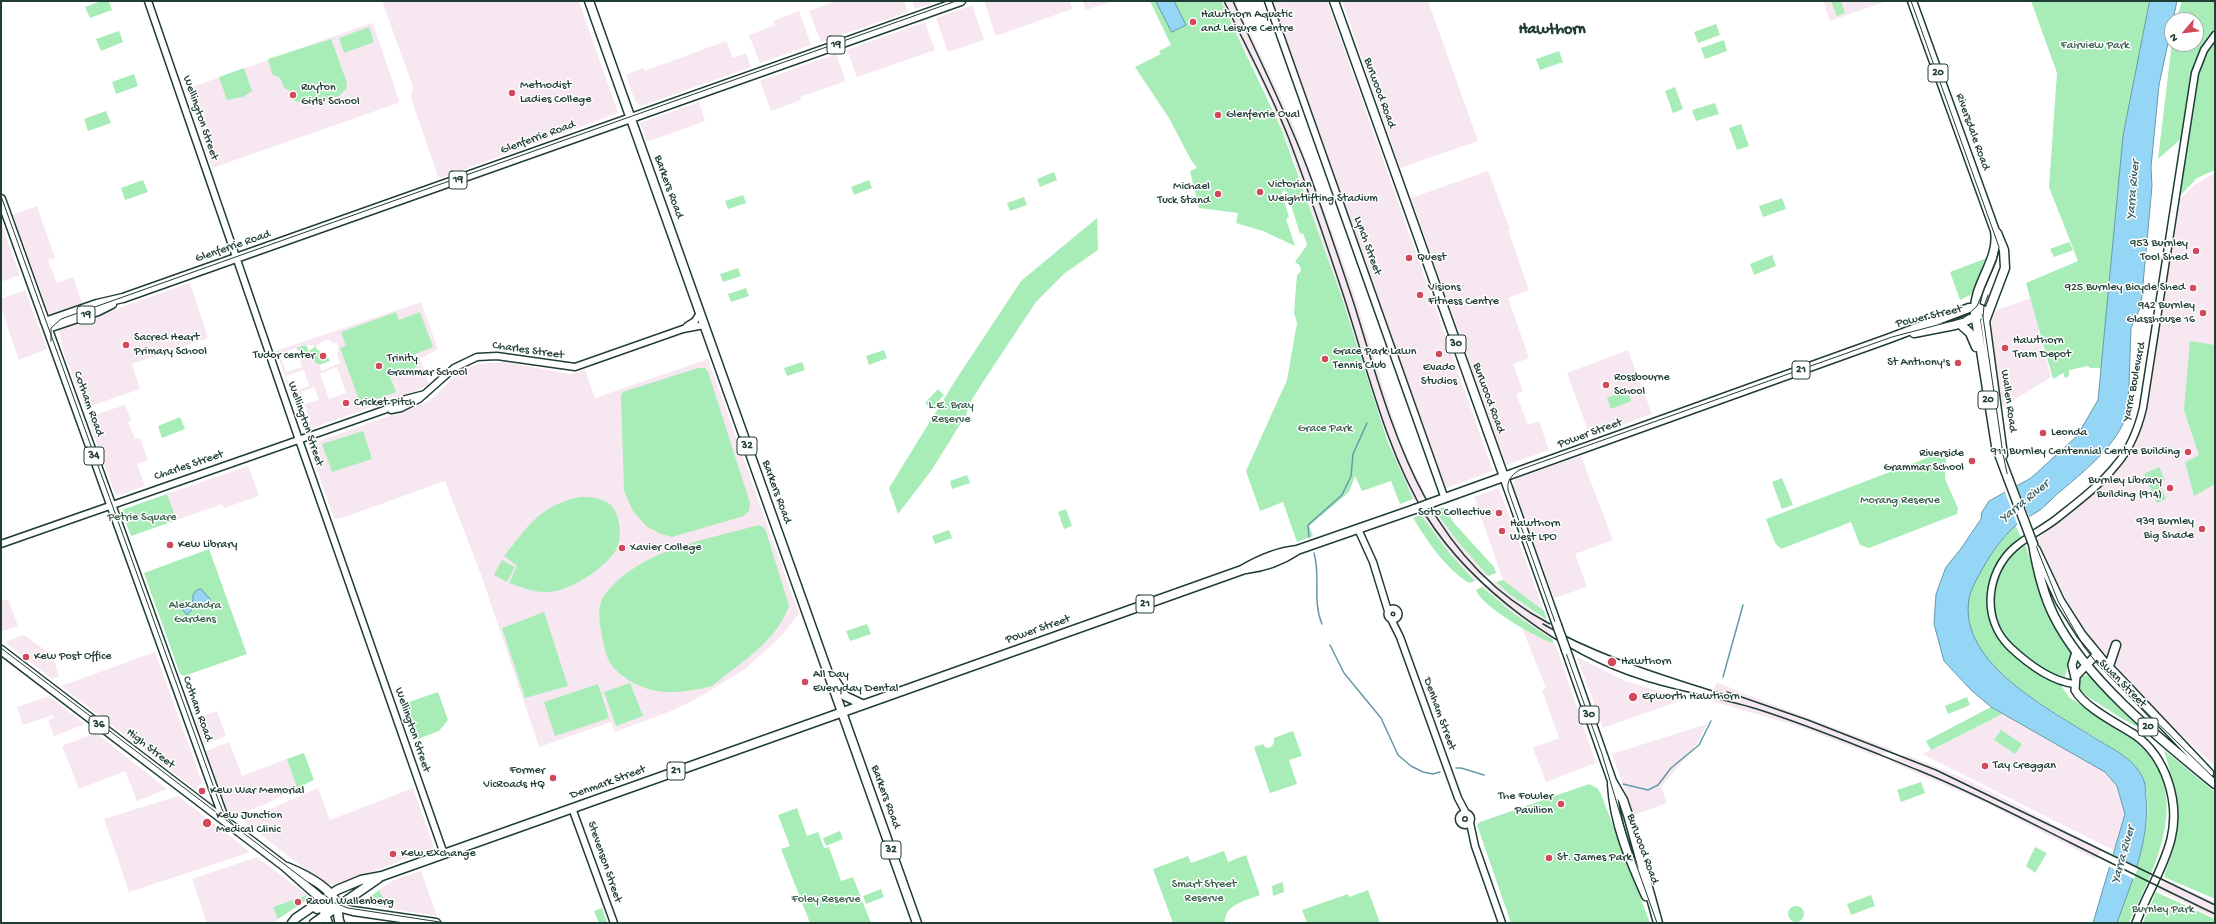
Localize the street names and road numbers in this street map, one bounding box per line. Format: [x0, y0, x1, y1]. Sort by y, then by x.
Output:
road number: 19 [827, 36, 845, 54]
street label: Burwood Road [1360, 56, 1398, 130]
road number: 20 [1928, 64, 1948, 82]
street label: Wellington Street [179, 74, 221, 162]
street label: Riversdale Road [1951, 92, 1993, 172]
street label: Glenferrie Road [499, 118, 577, 158]
street label: Barkers Road [650, 153, 686, 221]
road number: 19 [449, 171, 467, 189]
street label: Lynch Street [1350, 215, 1384, 277]
street label: Glenferrie Road [194, 227, 272, 267]
street label: Power Street [1895, 302, 1963, 332]
road number: 19 [77, 306, 95, 324]
road number: 30 [1446, 335, 1466, 353]
street label: Charles Street [491, 339, 565, 363]
street label: Yarra Boulevard [2120, 341, 2150, 423]
street label: Burwood Road [1469, 361, 1507, 435]
road number: 21 [1792, 361, 1810, 379]
street label: Cotham Road [70, 369, 106, 439]
street label: Wallen Road [1996, 369, 2020, 433]
street label: Wellington Street [284, 380, 326, 468]
road number: 20 [1978, 391, 1998, 409]
street label: Power Street [1556, 416, 1624, 452]
road number: 32 [737, 437, 757, 455]
road number: 34 [84, 447, 104, 465]
street label: Charles Street [153, 447, 225, 485]
street label: Barkers Road [758, 458, 794, 526]
road number: 21 [1136, 595, 1154, 613]
street label: Power Street [1004, 612, 1072, 648]
street label: Swan Street [2095, 657, 2149, 711]
street label: Cotham Road [179, 674, 215, 744]
street label: Denham Street [1419, 676, 1459, 752]
street label: Wellington Street [391, 686, 433, 774]
road number: 30 [1579, 706, 1599, 724]
road number: 36 [89, 716, 109, 734]
road number: 20 [2138, 718, 2158, 736]
street label: High Street [123, 726, 177, 772]
road number: 21 [667, 762, 685, 780]
street label: Denmark Street [568, 763, 648, 803]
street label: Barkers Road [867, 763, 903, 831]
street label: Burwood Road [1623, 812, 1661, 886]
street label: Stevenson Street [583, 819, 625, 905]
road number: 32 [881, 841, 901, 859]

